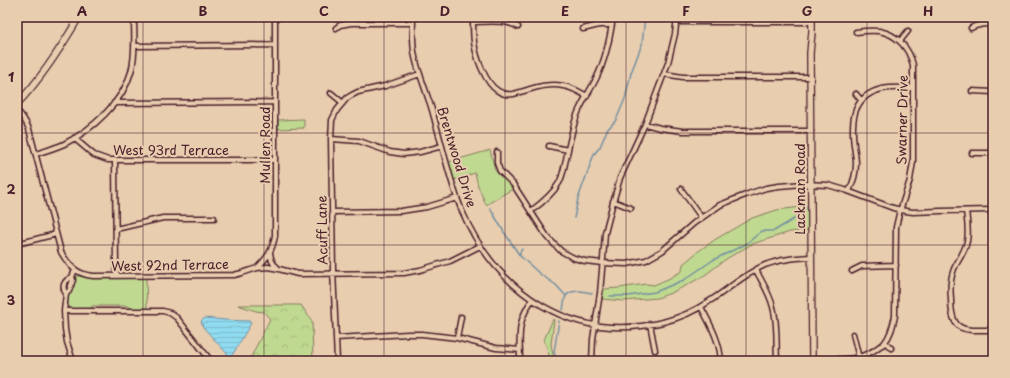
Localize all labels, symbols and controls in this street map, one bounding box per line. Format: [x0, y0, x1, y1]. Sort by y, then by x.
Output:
text: A [77, 1, 87, 20]
text: B [199, 1, 208, 20]
text: C [319, 1, 329, 20]
text: D [440, 1, 450, 20]
text: E [561, 1, 569, 20]
text: F [682, 1, 690, 20]
text: G [802, 1, 812, 20]
text: H [923, 1, 933, 20]
text: 1 [8, 67, 14, 86]
street label: Swarner Drive [891, 75, 912, 165]
street label: Brentwood Drive [433, 104, 482, 210]
street label: Mullen Road [255, 106, 274, 184]
street label: West 93rd Terrace [113, 140, 229, 159]
street label: Lackman Road [790, 143, 809, 235]
text: 2 [6, 179, 16, 198]
street label: Acuff Lane [311, 195, 332, 265]
street label: West 92nd Terrace [111, 254, 229, 275]
text: 3 [7, 290, 16, 309]

